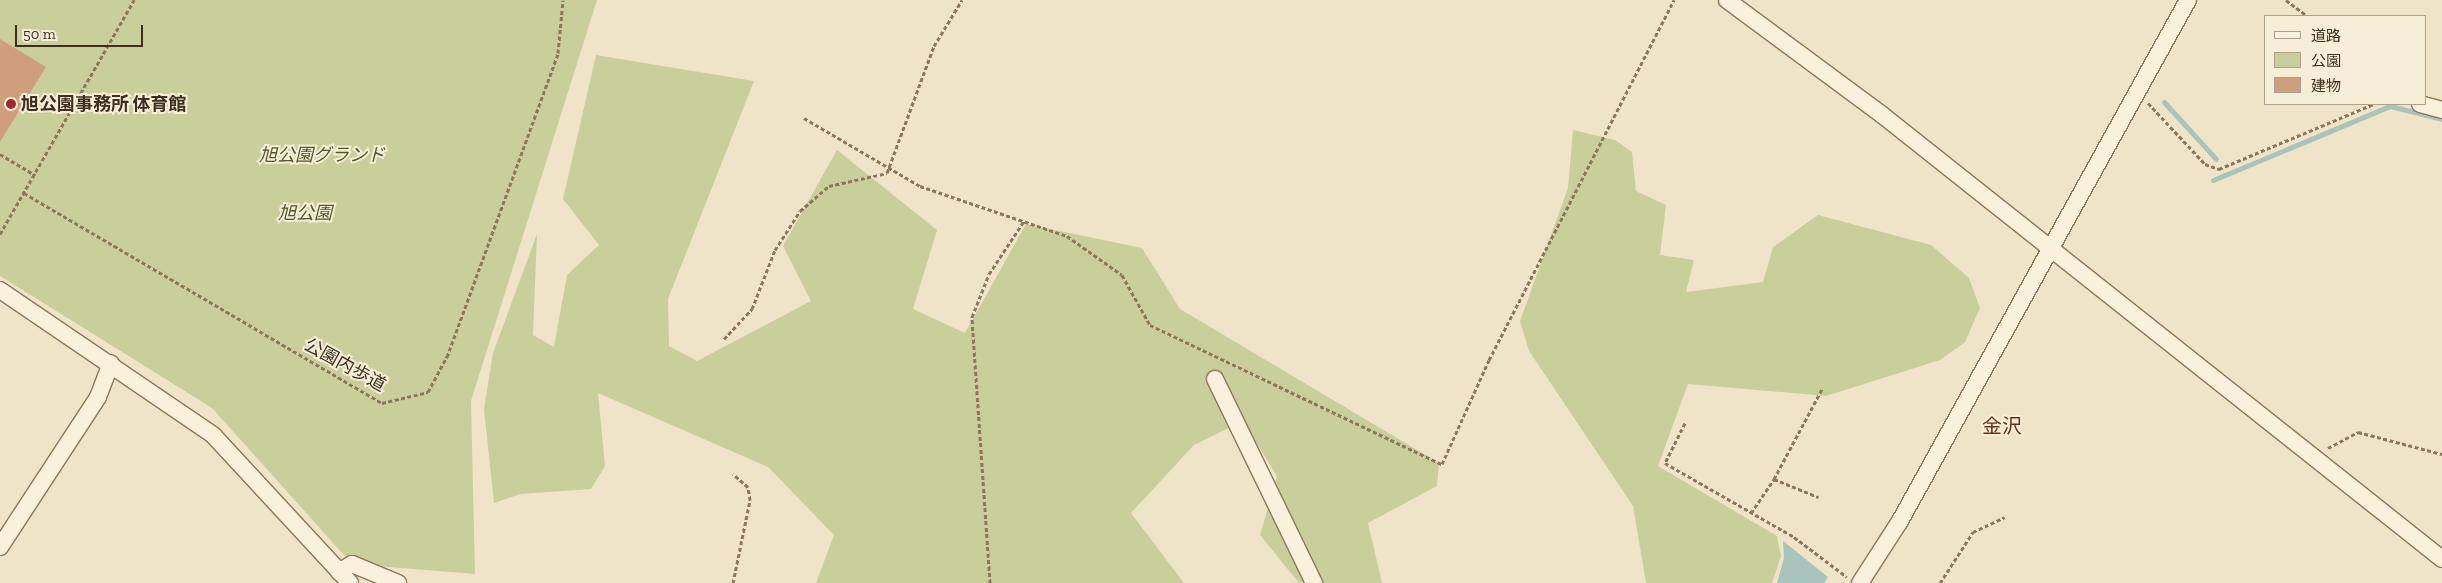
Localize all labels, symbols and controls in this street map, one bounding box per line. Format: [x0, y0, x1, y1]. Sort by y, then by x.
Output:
scale bar [18, 15, 145, 47]
legend [2264, 15, 2427, 105]
text: 50 m [23, 25, 56, 43]
text: 道路 [2311, 27, 2341, 45]
text: 公園 [2311, 52, 2341, 70]
text: 建物 [2311, 77, 2341, 95]
place label: 旭公園事務所 体育館 [21, 93, 186, 115]
marker: 旭公園事務所 体育館 [5, 98, 17, 110]
park label: 旭公園グランド [259, 144, 385, 166]
park label: 旭公園 [278, 202, 332, 224]
street label: 公園内歩道 [300, 334, 390, 396]
district label: 金沢 [1982, 414, 2022, 438]

